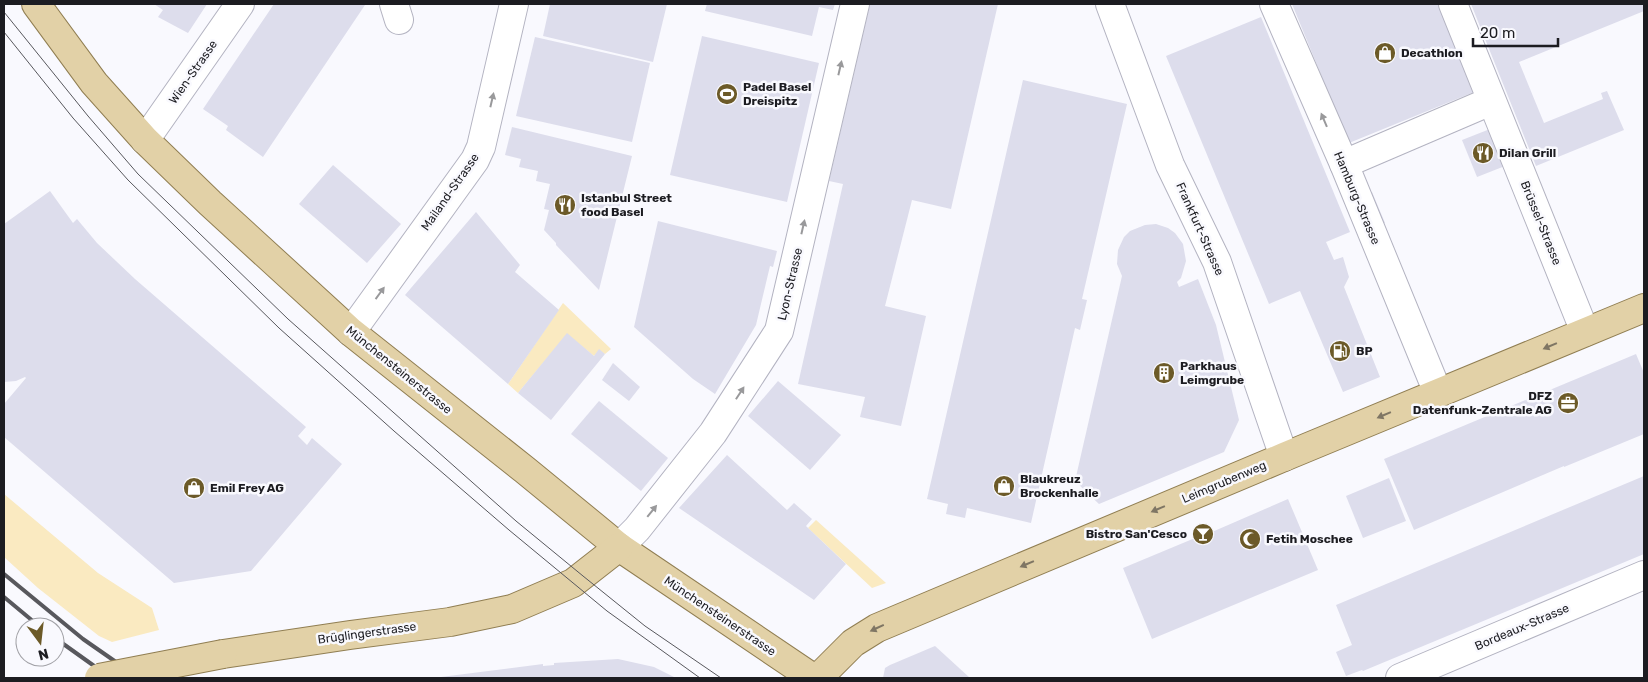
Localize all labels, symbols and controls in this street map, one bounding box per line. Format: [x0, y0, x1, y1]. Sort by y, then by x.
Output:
scale bar [1473, 15, 1558, 47]
text: 20 m [1480, 24, 1515, 42]
street label: Wien-Strasse [166, 37, 220, 106]
shop icon: Decathlon [1373, 41, 1397, 65]
place label: Decathlon [1401, 46, 1463, 60]
one-way arrow [836, 61, 844, 76]
place label: Padel Basel Dreispitz [743, 80, 811, 108]
sports icon: Padel Basel Dreispitz [715, 82, 739, 106]
one-way arrow [488, 92, 496, 107]
one-way arrow [1320, 113, 1328, 127]
restaurant icon: Dilan Grill [1471, 141, 1495, 165]
place label: Dilan Grill [1499, 146, 1556, 160]
street label: Hamburg-Strasse [1331, 149, 1383, 247]
street label: Mailand-Strasse [418, 151, 482, 233]
street label: Brüssel-Strasse [1518, 179, 1564, 267]
street label: Frankfurt-Strasse [1173, 180, 1227, 278]
place label: Istanbul Street food Basel [581, 191, 672, 219]
restaurant icon: Istanbul Street food Basel [553, 193, 577, 217]
one-way arrow [800, 218, 808, 234]
street label: Lyon-Strasse [775, 246, 805, 322]
one-way arrow [374, 287, 385, 300]
street label: Münchensteinerstrasse [343, 323, 455, 417]
fuel station icon: BP [1328, 339, 1352, 363]
one-way arrow [1543, 343, 1558, 351]
place label: BP [1356, 344, 1373, 358]
place label: Parkhaus Leimgrube [1180, 359, 1244, 387]
building icon: Parkhaus Leimgrube [1152, 361, 1176, 385]
one-way arrow [736, 386, 745, 399]
place label: DFZ Datenfunk-Zentrale AG [1413, 389, 1552, 417]
office icon: DFZ Datenfunk-Zentrale AG [1556, 391, 1580, 415]
one-way arrow [1377, 412, 1391, 420]
street label: Leimgrubenweg [1180, 458, 1268, 506]
place label: Blaukreuz Brockenhalle [1020, 472, 1099, 500]
shop icon: Blaukreuz Brockenhalle [992, 474, 1016, 498]
shop icon: Emil Frey AG [182, 476, 206, 500]
place label: Emil Frey AG [210, 481, 284, 495]
one-way arrow [647, 505, 658, 518]
one-way arrow [1151, 506, 1166, 514]
bar icon: Bistro San'Cesco [1191, 522, 1215, 546]
place label: Bistro San'Cesco [1086, 527, 1187, 541]
mosque icon: Fetih Moschee [1238, 527, 1262, 551]
place label: Fetih Moschee [1266, 532, 1353, 546]
one-way arrow [1020, 561, 1034, 569]
street label: Münchensteinerstrasse [661, 573, 779, 659]
street label: Bordeaux-Strasse [1473, 601, 1571, 653]
north arrow [15, 617, 65, 667]
street label: Brüglingerstrasse [317, 619, 417, 647]
one-way arrow [870, 624, 884, 632]
text: N [36, 645, 50, 664]

